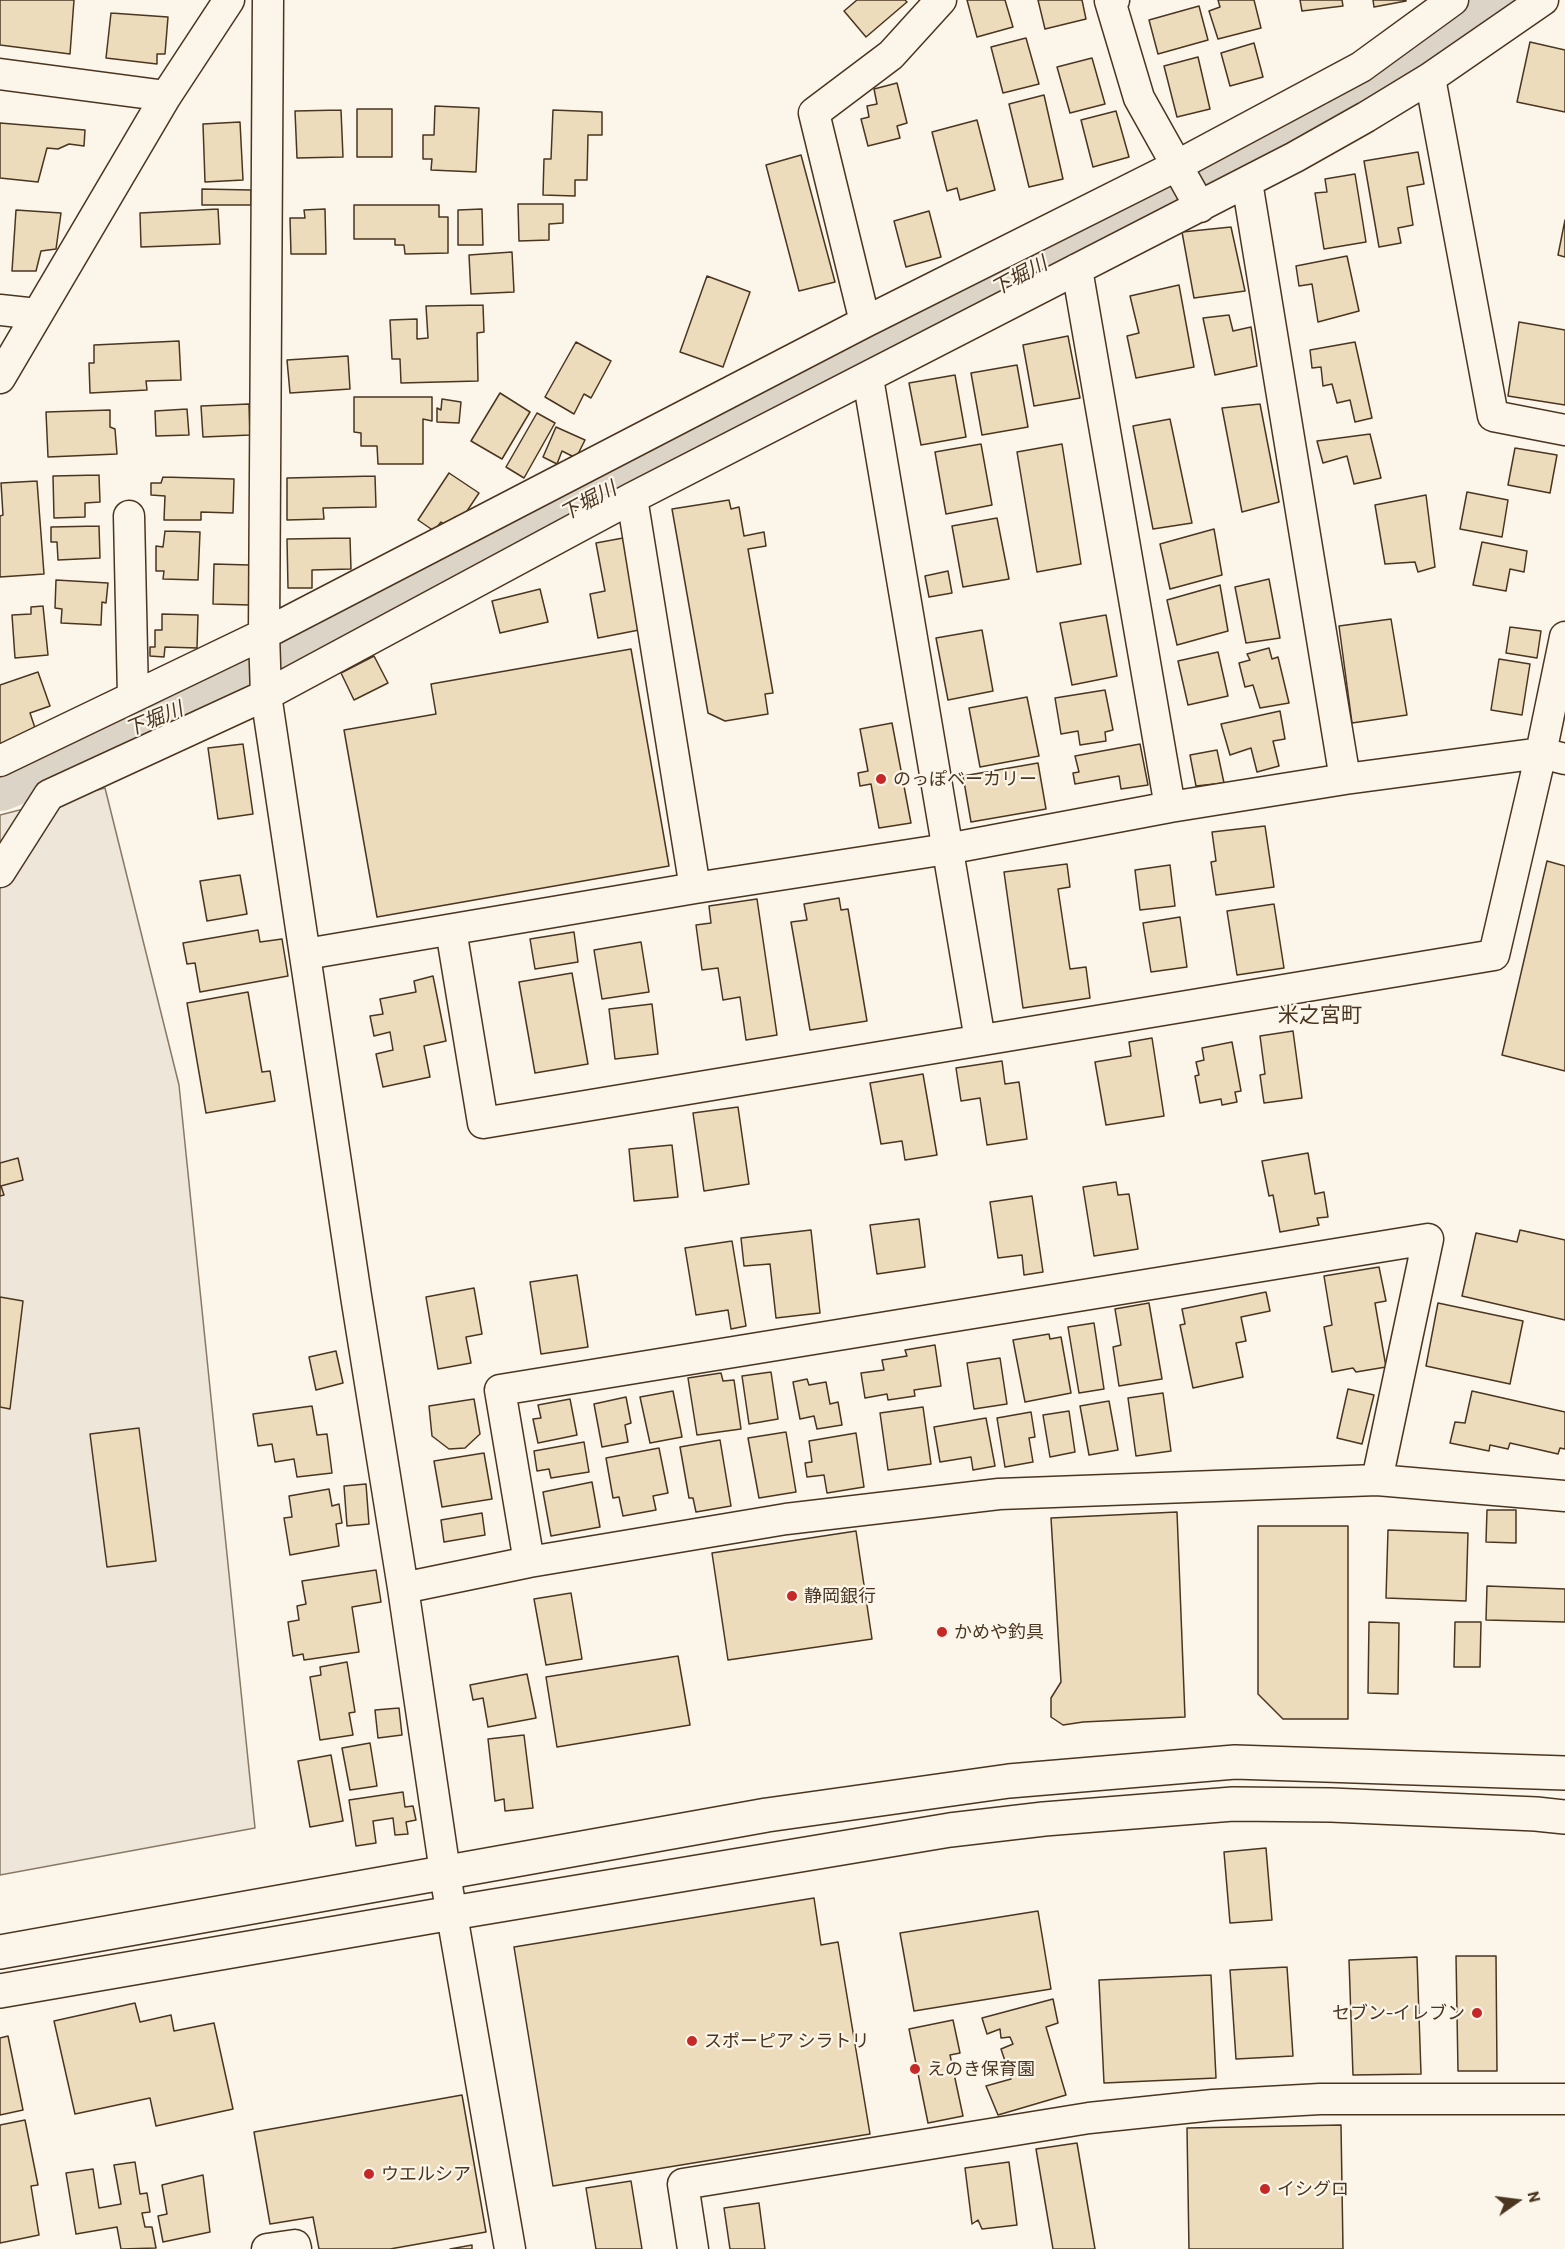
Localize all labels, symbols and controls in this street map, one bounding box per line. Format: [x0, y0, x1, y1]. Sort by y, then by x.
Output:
water label: 下堀川 [987, 251, 1051, 301]
water label: 下堀川 [556, 476, 620, 526]
water label: 下堀川 [122, 697, 186, 741]
place label: のっぽベーカリー [893, 768, 1037, 790]
marker: のっぽベーカリー [874, 772, 888, 786]
district label: 米之宮町 [1278, 1002, 1362, 1028]
place label: 静岡銀行 [804, 1585, 876, 1607]
marker: 静岡銀行 [785, 1589, 799, 1603]
place label: かめや釣具 [954, 1621, 1044, 1643]
marker: かめや釣具 [935, 1625, 949, 1639]
place label: セブン-イレブン [1332, 2002, 1465, 2024]
marker: セブン-イレブン [1470, 2006, 1484, 2020]
place label: スポーピア シラトリ [704, 2030, 870, 2052]
marker: スポーピア シラトリ [685, 2034, 699, 2048]
place label: えのき保育園 [927, 2058, 1035, 2080]
marker: えのき保育園 [908, 2062, 922, 2076]
place label: ウエルシア [381, 2163, 471, 2185]
marker: ウエルシア [362, 2167, 376, 2181]
north arrow [1487, 2171, 1547, 2231]
place label: イシグロ [1277, 2178, 1349, 2200]
marker: イシグロ [1258, 2182, 1272, 2196]
text: N [1524, 2189, 1545, 2204]

